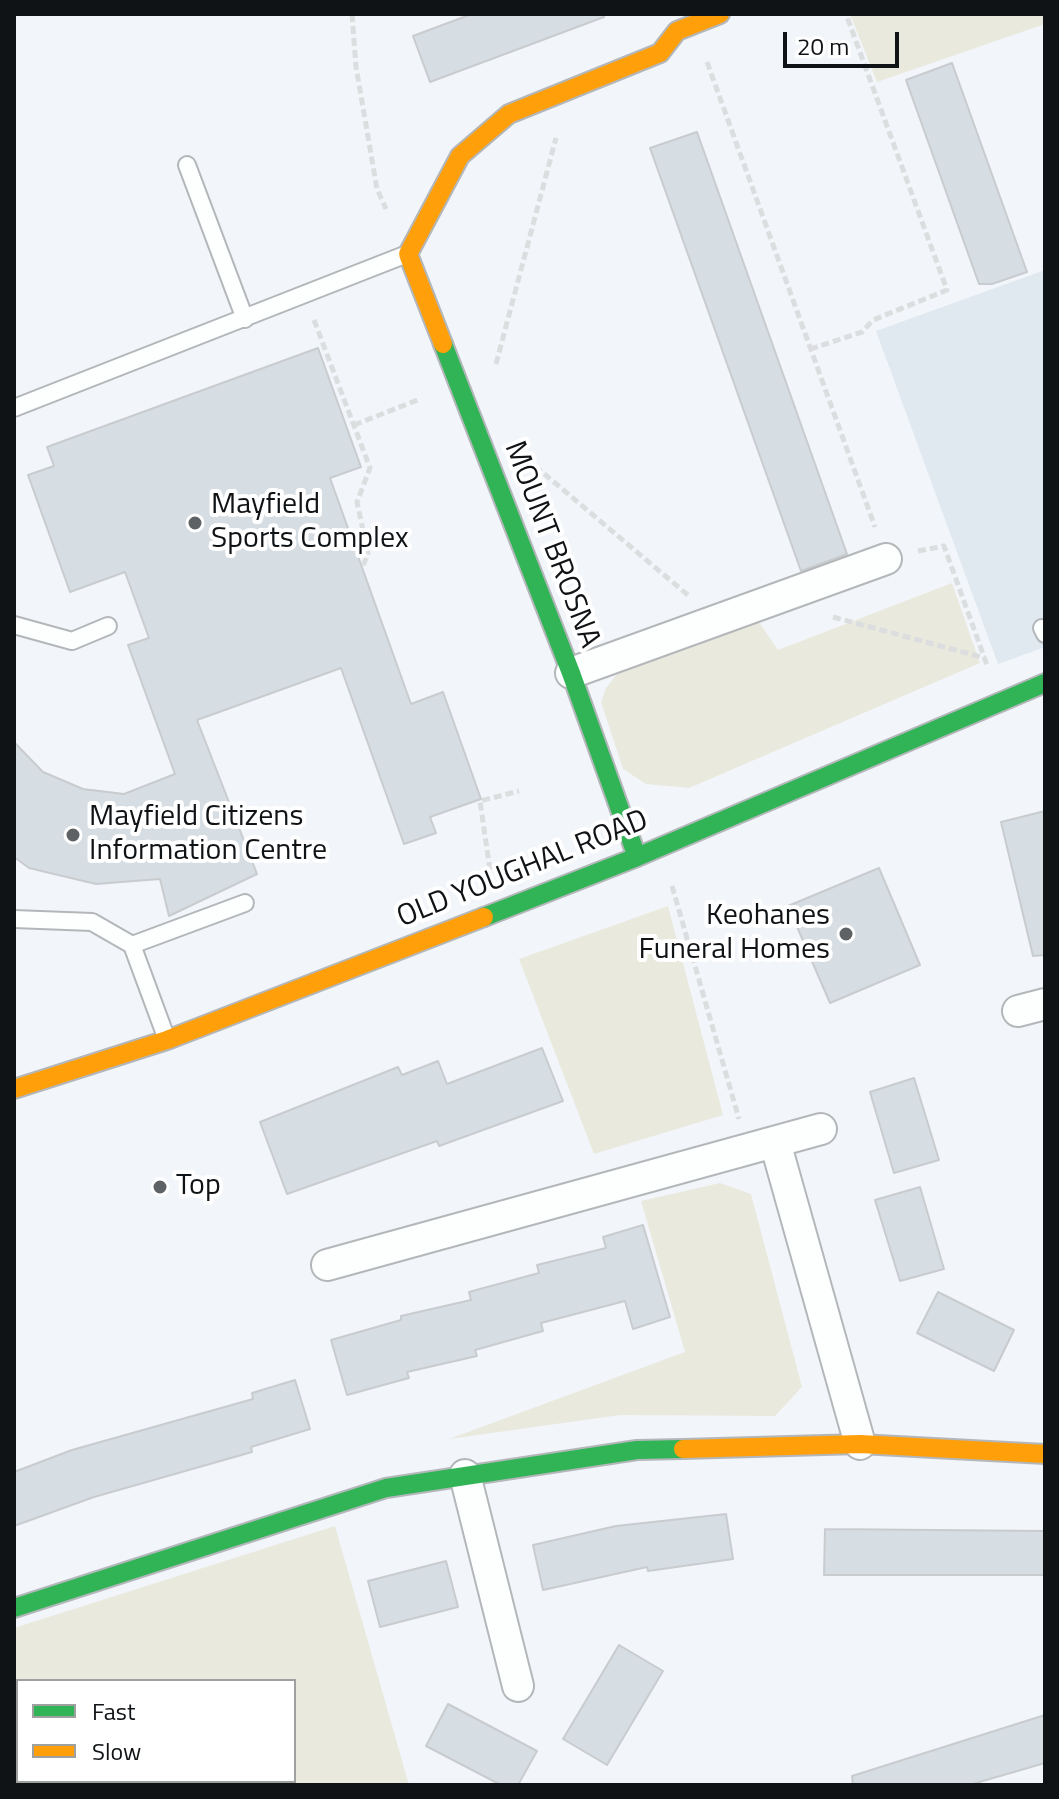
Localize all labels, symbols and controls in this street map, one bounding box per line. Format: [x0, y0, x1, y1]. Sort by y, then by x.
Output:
scale bar [787, 16, 903, 66]
text: 20 m [797, 28, 849, 64]
street label: MOUNT BROSNA [495, 437, 607, 653]
place label: Mayfield Sports Complex [211, 488, 409, 558]
marker: Mayfield Sports Complex [186, 514, 204, 532]
place label: Mayfield Citizens Information Centre [89, 800, 327, 870]
street label: OLD YOUGHAL ROAD [392, 803, 654, 937]
marker: Mayfield Citizens Information Centre [64, 826, 82, 844]
place label: Keohanes Funeral Homes [639, 899, 830, 970]
marker: Keohanes Funeral Homes [837, 925, 855, 943]
place label: Top [176, 1169, 221, 1205]
marker: Top [151, 1178, 169, 1196]
legend [16, 1679, 296, 1783]
text: Fast [92, 1693, 135, 1729]
text: Slow [92, 1733, 141, 1769]

